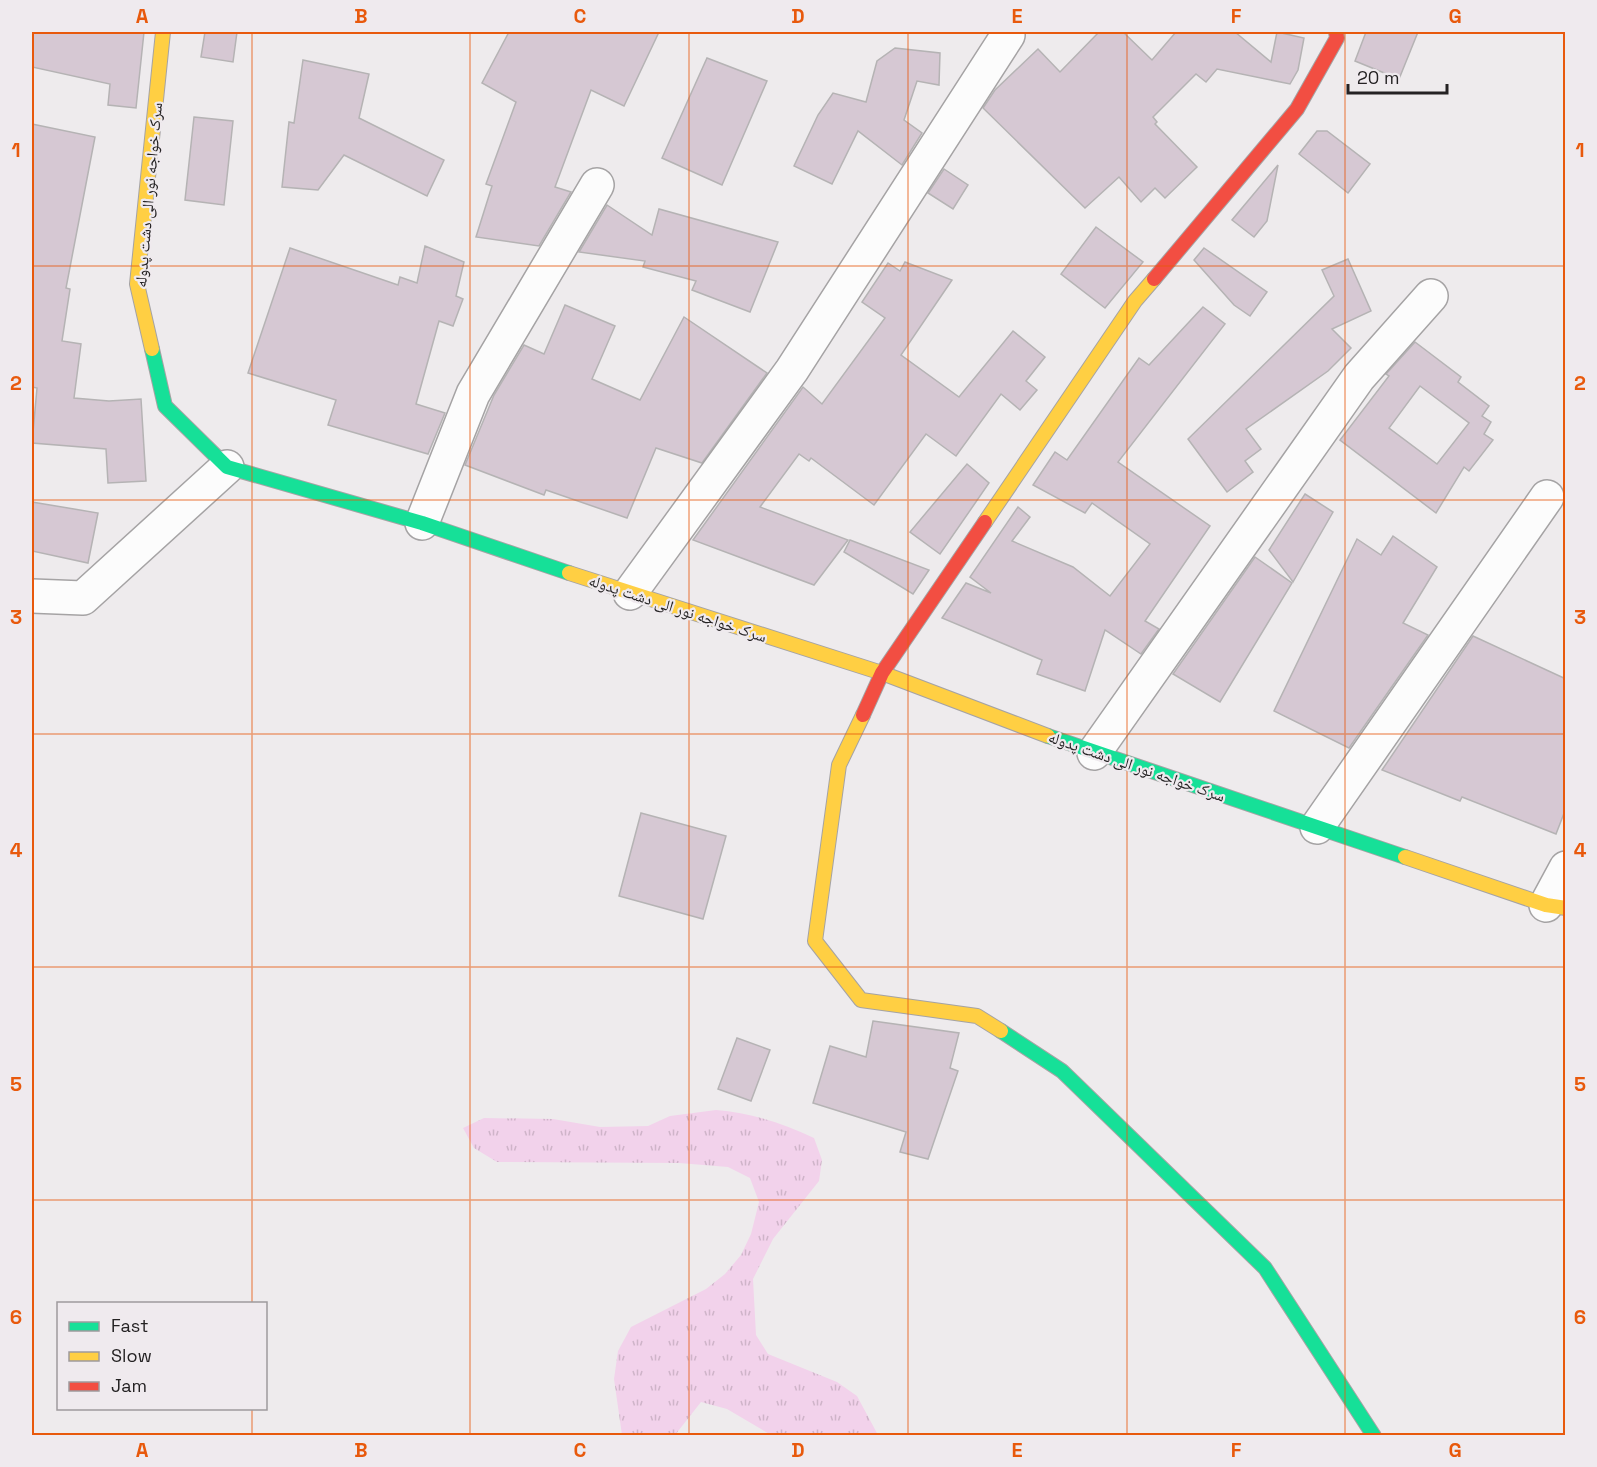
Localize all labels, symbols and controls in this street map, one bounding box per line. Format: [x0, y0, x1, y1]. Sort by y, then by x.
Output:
text: A [136, 3, 149, 29]
text: B [354, 3, 368, 29]
text: C [574, 3, 587, 29]
text: D [791, 3, 805, 29]
text: E [1011, 3, 1023, 29]
text: F [1231, 3, 1242, 29]
text: G [1448, 3, 1462, 29]
scale bar [1348, 57, 1447, 95]
text: 20 m [1357, 66, 1400, 89]
street label: سرک خواجه نور الی دشت پدوله [130, 102, 167, 288]
text: 1 [11, 137, 21, 163]
text: 1 [1575, 137, 1585, 163]
text: 2 [10, 370, 22, 396]
text: 2 [1574, 370, 1586, 396]
street label: سرک خواجه نور الی دشت پدوله [586, 570, 769, 647]
text: 3 [10, 604, 22, 630]
text: 3 [1574, 604, 1586, 630]
street label: سرک خواجه نور الی دشت پدوله [1046, 726, 1228, 807]
text: 4 [10, 837, 23, 863]
text: 4 [1574, 837, 1587, 863]
text: 5 [10, 1071, 22, 1097]
text: 5 [1574, 1071, 1586, 1097]
legend [57, 1302, 267, 1410]
text: 6 [10, 1304, 22, 1330]
text: 6 [1574, 1304, 1586, 1330]
text: Fast [111, 1314, 148, 1337]
text: Slow [111, 1344, 152, 1367]
text: Jam [111, 1374, 147, 1397]
text: A [136, 1437, 149, 1463]
text: B [354, 1437, 368, 1463]
text: C [574, 1437, 587, 1463]
text: D [791, 1437, 805, 1463]
text: E [1011, 1437, 1023, 1463]
text: F [1231, 1437, 1242, 1463]
text: G [1448, 1437, 1462, 1463]

